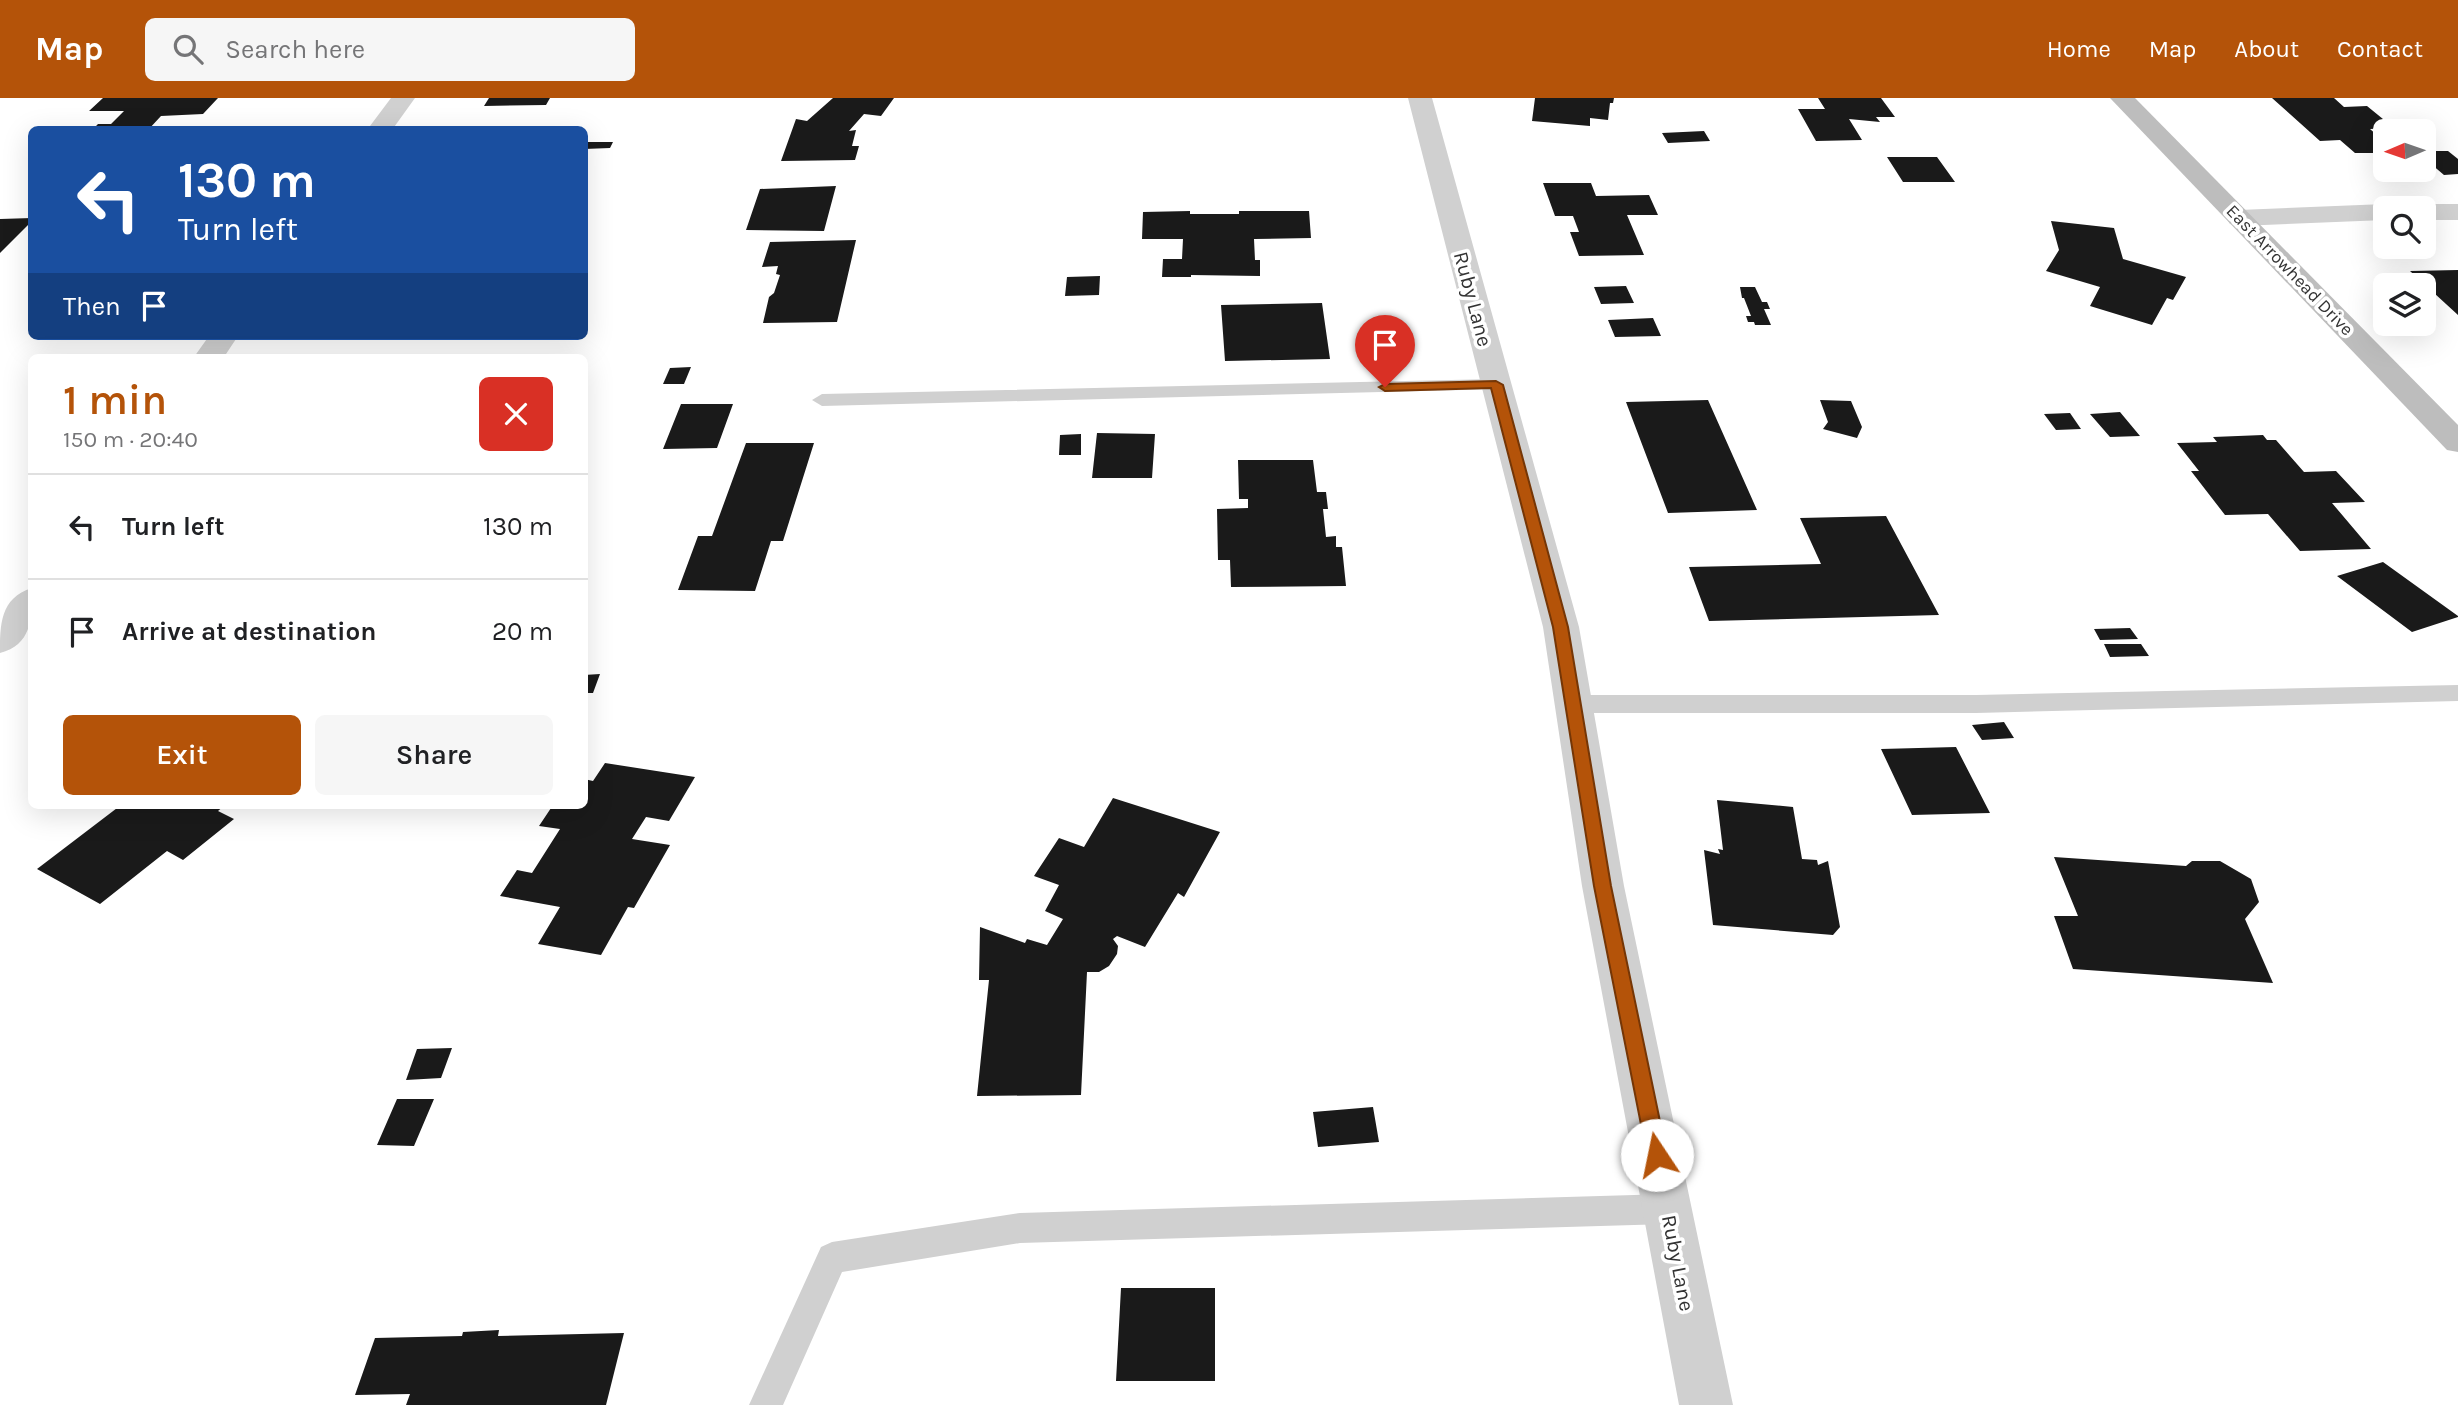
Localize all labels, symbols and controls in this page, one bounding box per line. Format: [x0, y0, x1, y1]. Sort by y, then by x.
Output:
search box [145, 18, 635, 81]
text: Map [35, 30, 103, 68]
icon: search [169, 30, 207, 68]
text: Search here [225, 34, 365, 65]
text: Home [2047, 35, 2111, 63]
text: Map [2149, 35, 2196, 63]
text: About [2234, 35, 2299, 63]
text: Contact [2337, 35, 2423, 63]
north arrow [2373, 119, 2436, 182]
map controls [2373, 119, 2436, 336]
text: 130 m [178, 152, 316, 209]
icon: left [63, 154, 154, 245]
button: search [2373, 196, 2436, 259]
street label: East Arrowhead Drive [2222, 200, 2358, 340]
text: Turn left [178, 211, 298, 248]
street label: Ruby Lane [1449, 249, 1497, 349]
button: layers [2373, 273, 2436, 336]
icon: arrive [135, 287, 173, 325]
text: Then [63, 291, 121, 322]
pin [1355, 315, 1415, 387]
icon: arrive [1366, 326, 1404, 364]
text: 1 min [63, 375, 167, 425]
button: close [479, 377, 553, 451]
text: 150 m · 20:40 [63, 426, 198, 453]
icon: left [63, 508, 101, 546]
text: Turn left [122, 511, 224, 542]
text: 130 m [483, 511, 553, 542]
icon: arrive [63, 613, 101, 651]
text: Arrive at destination [122, 616, 376, 647]
text: 20 m [492, 616, 553, 647]
button: Exit [63, 715, 301, 795]
button: Share [315, 715, 553, 795]
position arrow [1620, 1118, 1694, 1192]
street label: Ruby Lane [1657, 1213, 1699, 1313]

